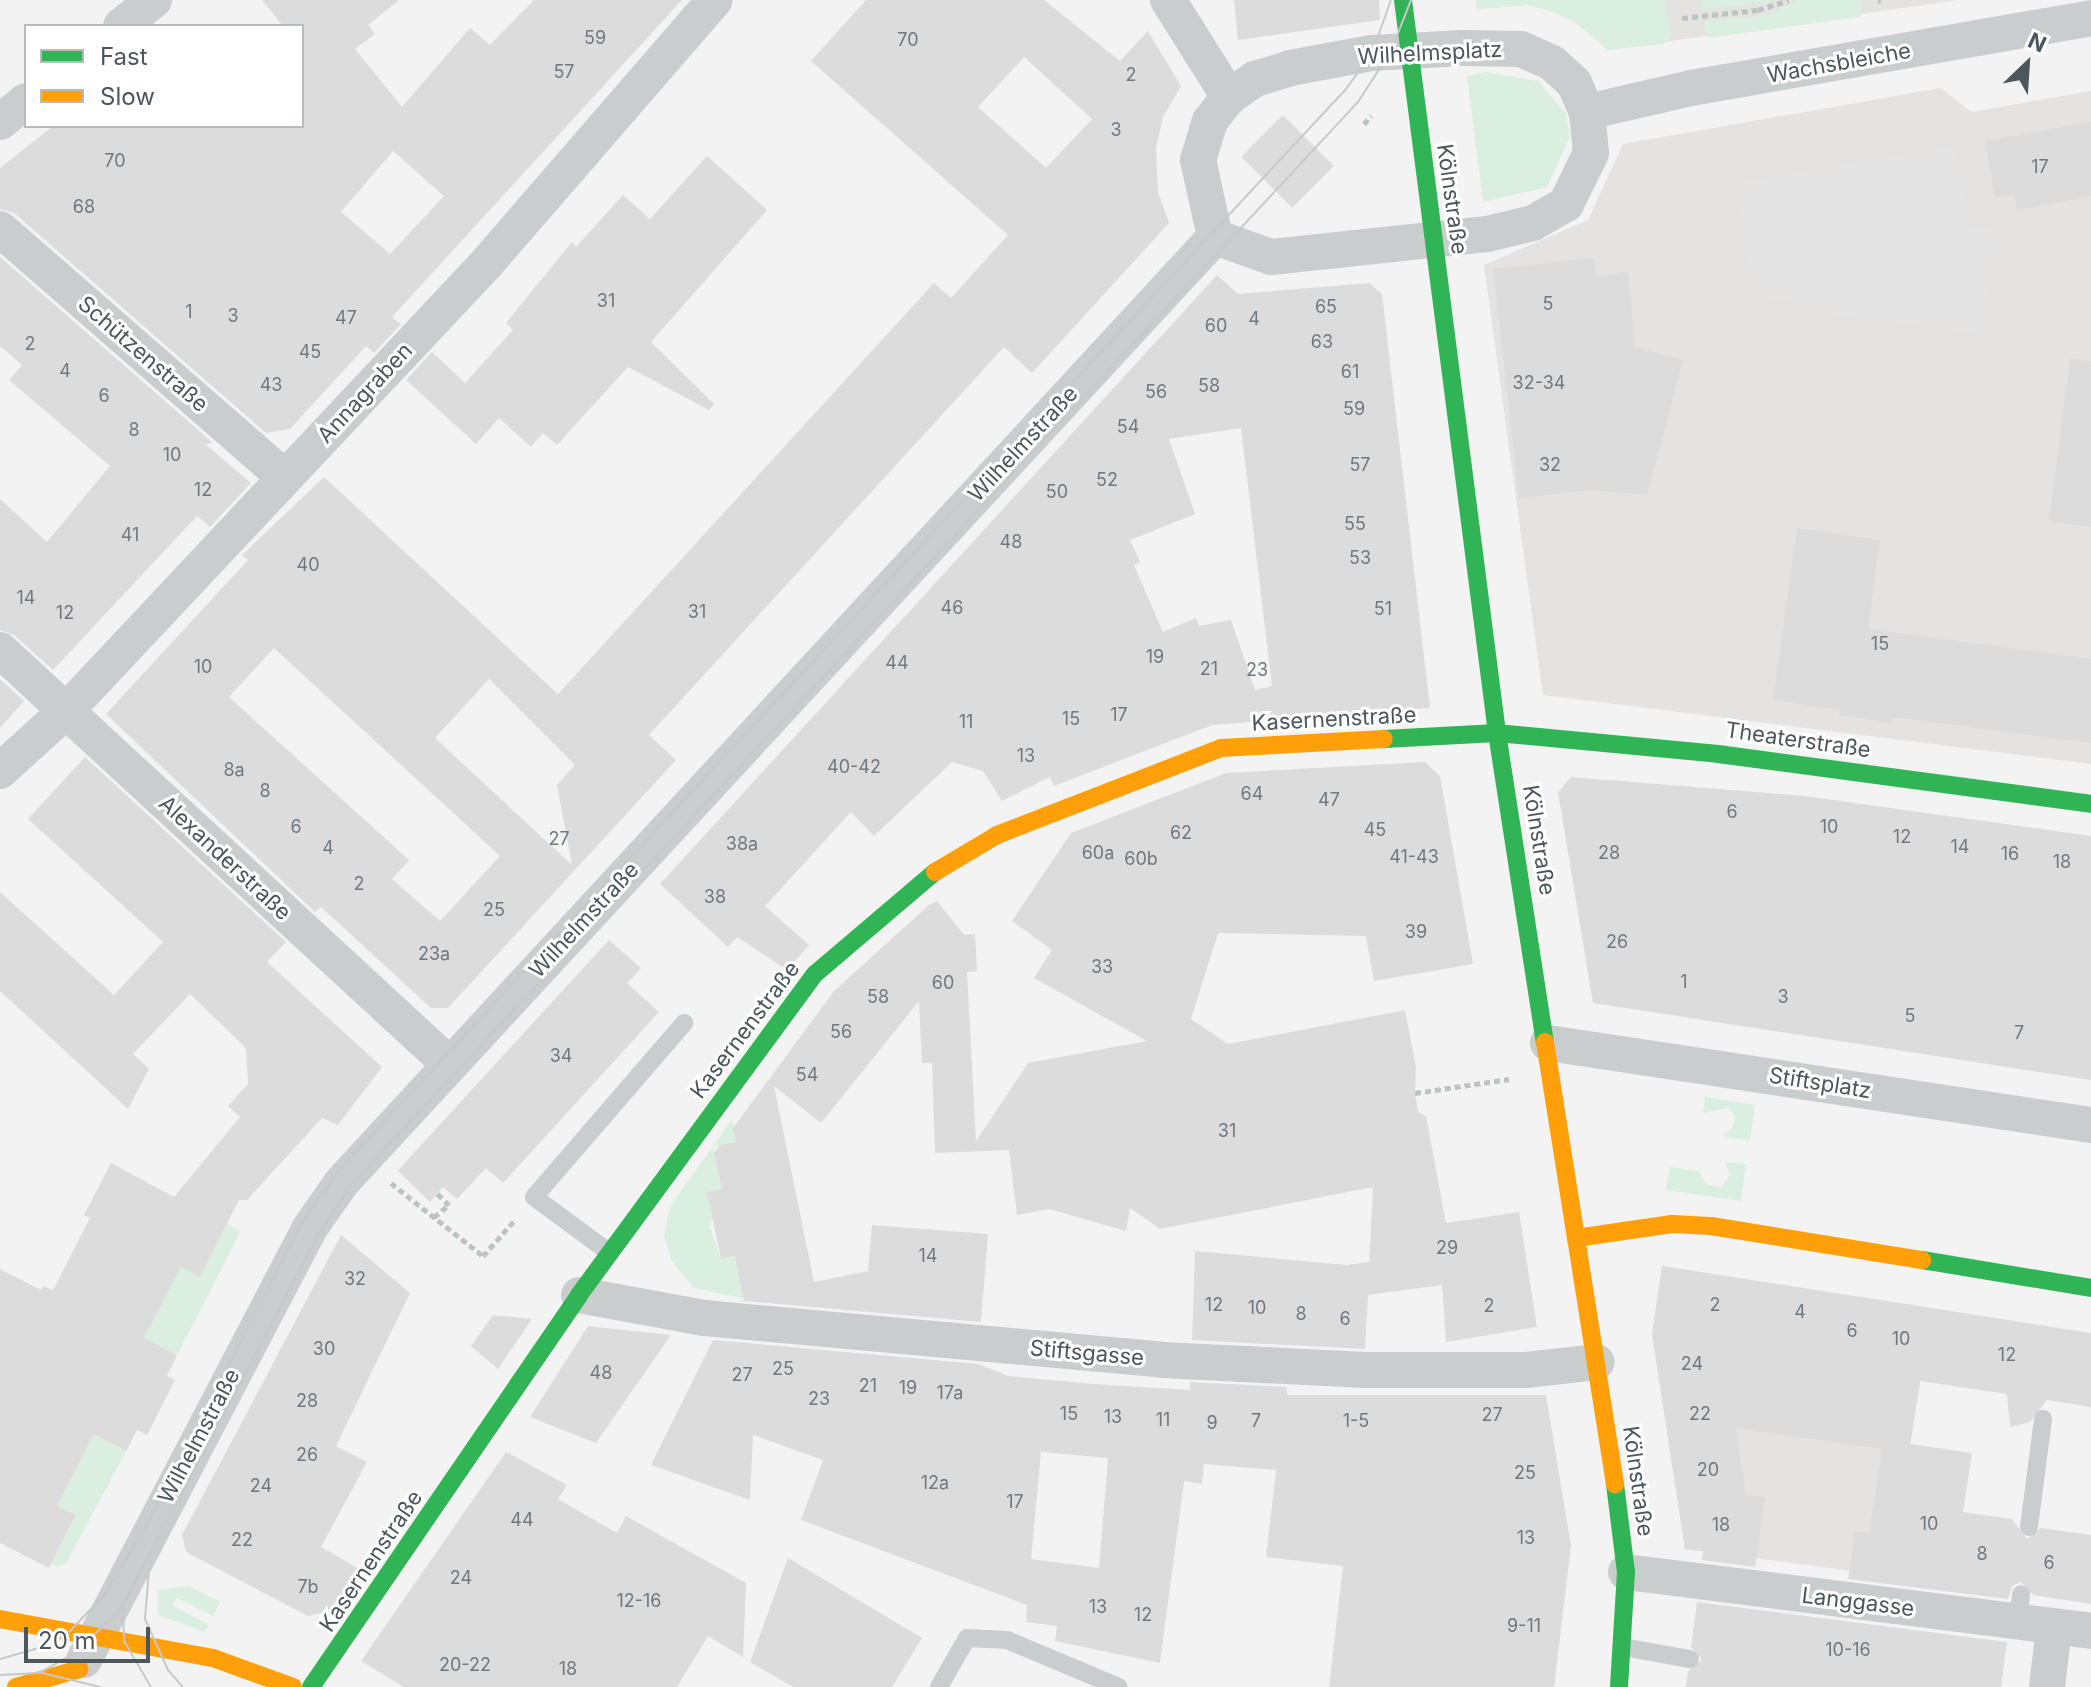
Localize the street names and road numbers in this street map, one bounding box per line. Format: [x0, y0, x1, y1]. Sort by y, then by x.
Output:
street label: Wilhelmsplatz [1357, 36, 1503, 70]
street label: Wachsbleiche [1765, 37, 1913, 89]
street label: Kölnstraße [1431, 142, 1473, 256]
street label: Schützenstraße [73, 290, 213, 418]
street label: Annagraben [312, 338, 418, 448]
street label: Wilhelmstraße [963, 381, 1083, 507]
street label: Kasernenstraße [1251, 702, 1417, 736]
street label: Theaterstraße [1724, 717, 1872, 763]
street label: Kölnstraße [1517, 783, 1561, 897]
street label: Alexanderstraße [154, 790, 296, 926]
street label: Wilhelmstraße [524, 857, 644, 983]
street label: Kasernenstraße [685, 956, 805, 1104]
street label: Stiftsplatz [1767, 1062, 1873, 1104]
street label: Stiftsgasse [1029, 1335, 1145, 1371]
street label: Wilhelmstraße [152, 1364, 246, 1508]
street label: Kölnstraße [1617, 1424, 1659, 1538]
street label: Kasernenstraße [314, 1485, 428, 1637]
street label: Langgasse [1800, 1582, 1916, 1622]

